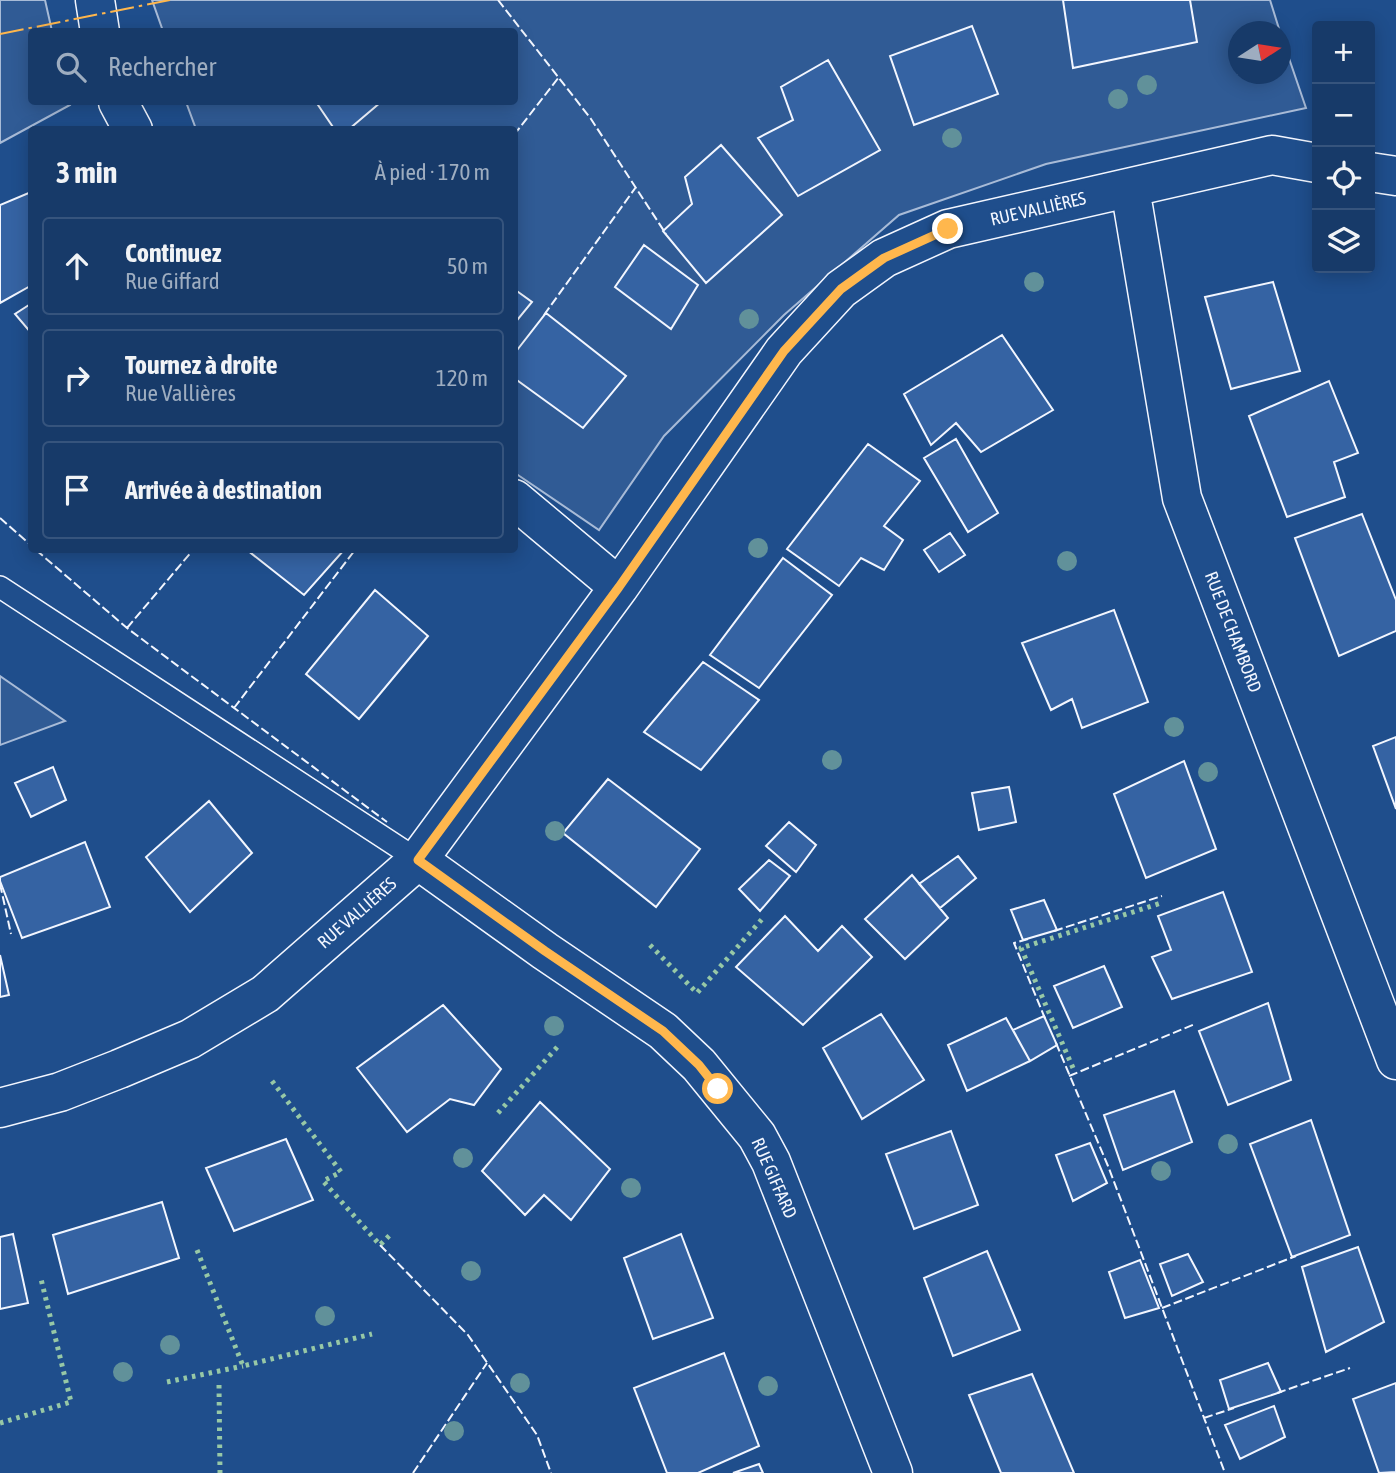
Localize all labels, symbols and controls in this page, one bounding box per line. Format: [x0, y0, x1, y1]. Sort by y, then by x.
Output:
north arrow [1228, 21, 1291, 84]
map controls [1312, 21, 1375, 273]
button: + [1312, 21, 1375, 84]
search box [28, 28, 518, 105]
icon: search [52, 48, 90, 86]
text: Rechercher [108, 52, 216, 82]
button: − [1312, 84, 1375, 147]
button: locate [1312, 147, 1375, 210]
text: 3 min [56, 155, 117, 189]
text: À pied · 170 m [375, 159, 490, 185]
street label: RUE VALLIÈRES [988, 187, 1088, 230]
button: layers [1312, 210, 1375, 273]
route end [932, 213, 963, 244]
text: Continuez [125, 238, 221, 268]
icon: ahead [58, 247, 96, 285]
text: 50 m [447, 253, 488, 279]
text: Rue Giffard [125, 268, 220, 294]
text: Tournez à droite [125, 350, 278, 380]
icon: right [58, 359, 96, 397]
text: 120 m [436, 365, 488, 391]
text: Rue Vallières [125, 380, 236, 406]
icon: arrive [58, 471, 96, 509]
text: Arrivée à destination [125, 475, 322, 505]
street label: RUE DE CHAMBORD [1201, 569, 1266, 695]
street label: RUE VALLIÈRES [313, 872, 401, 953]
route start [702, 1073, 733, 1104]
street label: RUE GIFFARD [747, 1134, 802, 1221]

